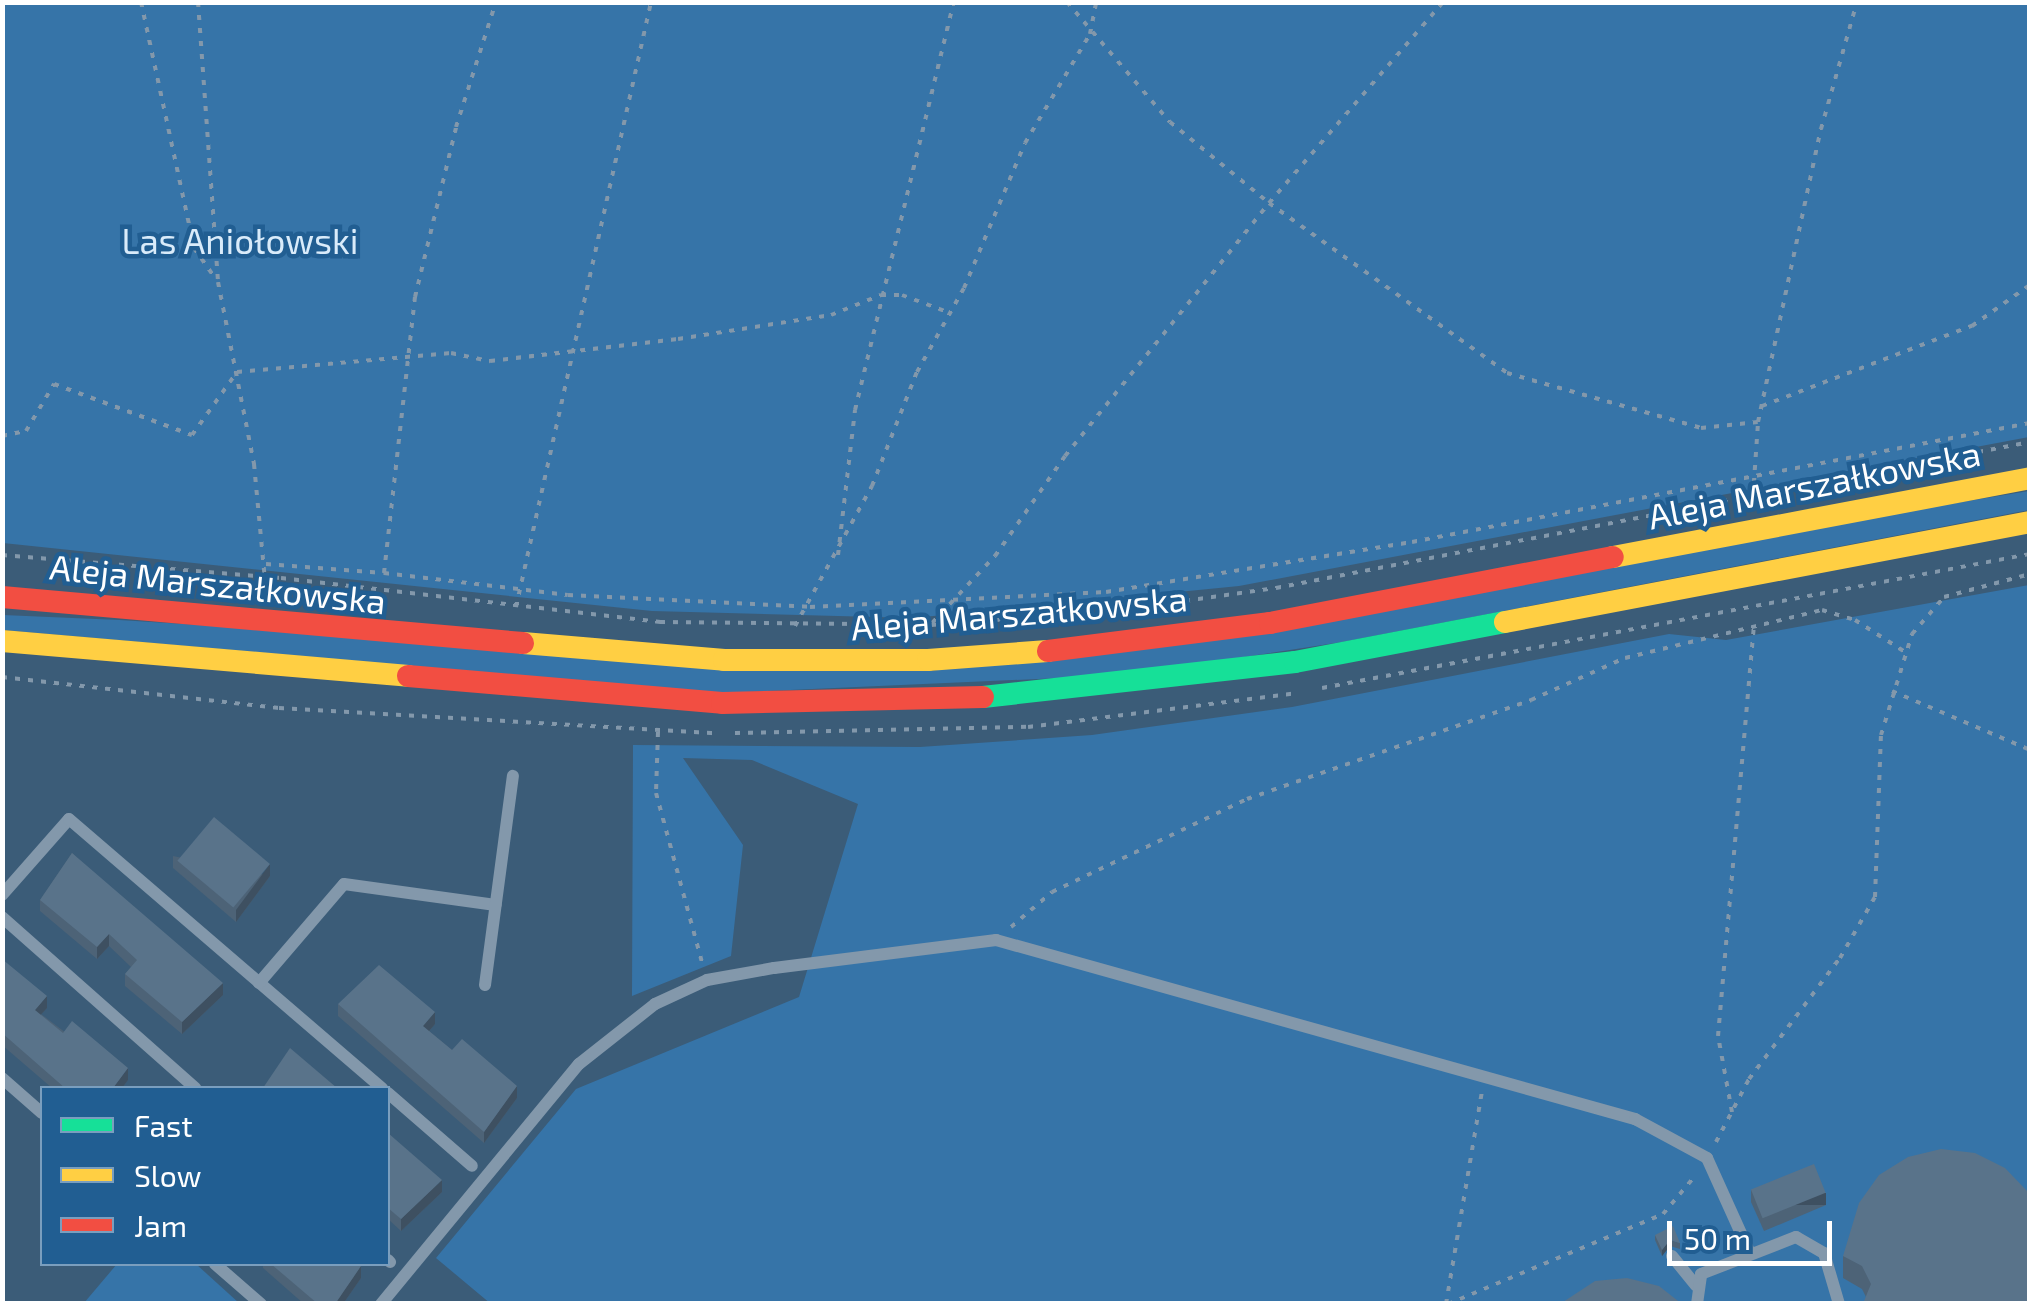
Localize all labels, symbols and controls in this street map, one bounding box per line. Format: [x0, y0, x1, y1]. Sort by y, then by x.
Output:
park label: Las Aniołowski [121, 219, 359, 261]
street label: Aleja Marszałkowska [1644, 431, 1984, 537]
street label: Aleja Marszałkowska [48, 544, 388, 622]
street label: Aleja Marszałkowska [849, 576, 1189, 648]
legend [40, 1086, 390, 1266]
text: Fast [134, 1107, 193, 1143]
text: Slow [134, 1157, 201, 1193]
scale bar [1672, 1201, 1837, 1263]
text: Jam [134, 1207, 187, 1243]
text: 50 m [1684, 1220, 1751, 1256]

